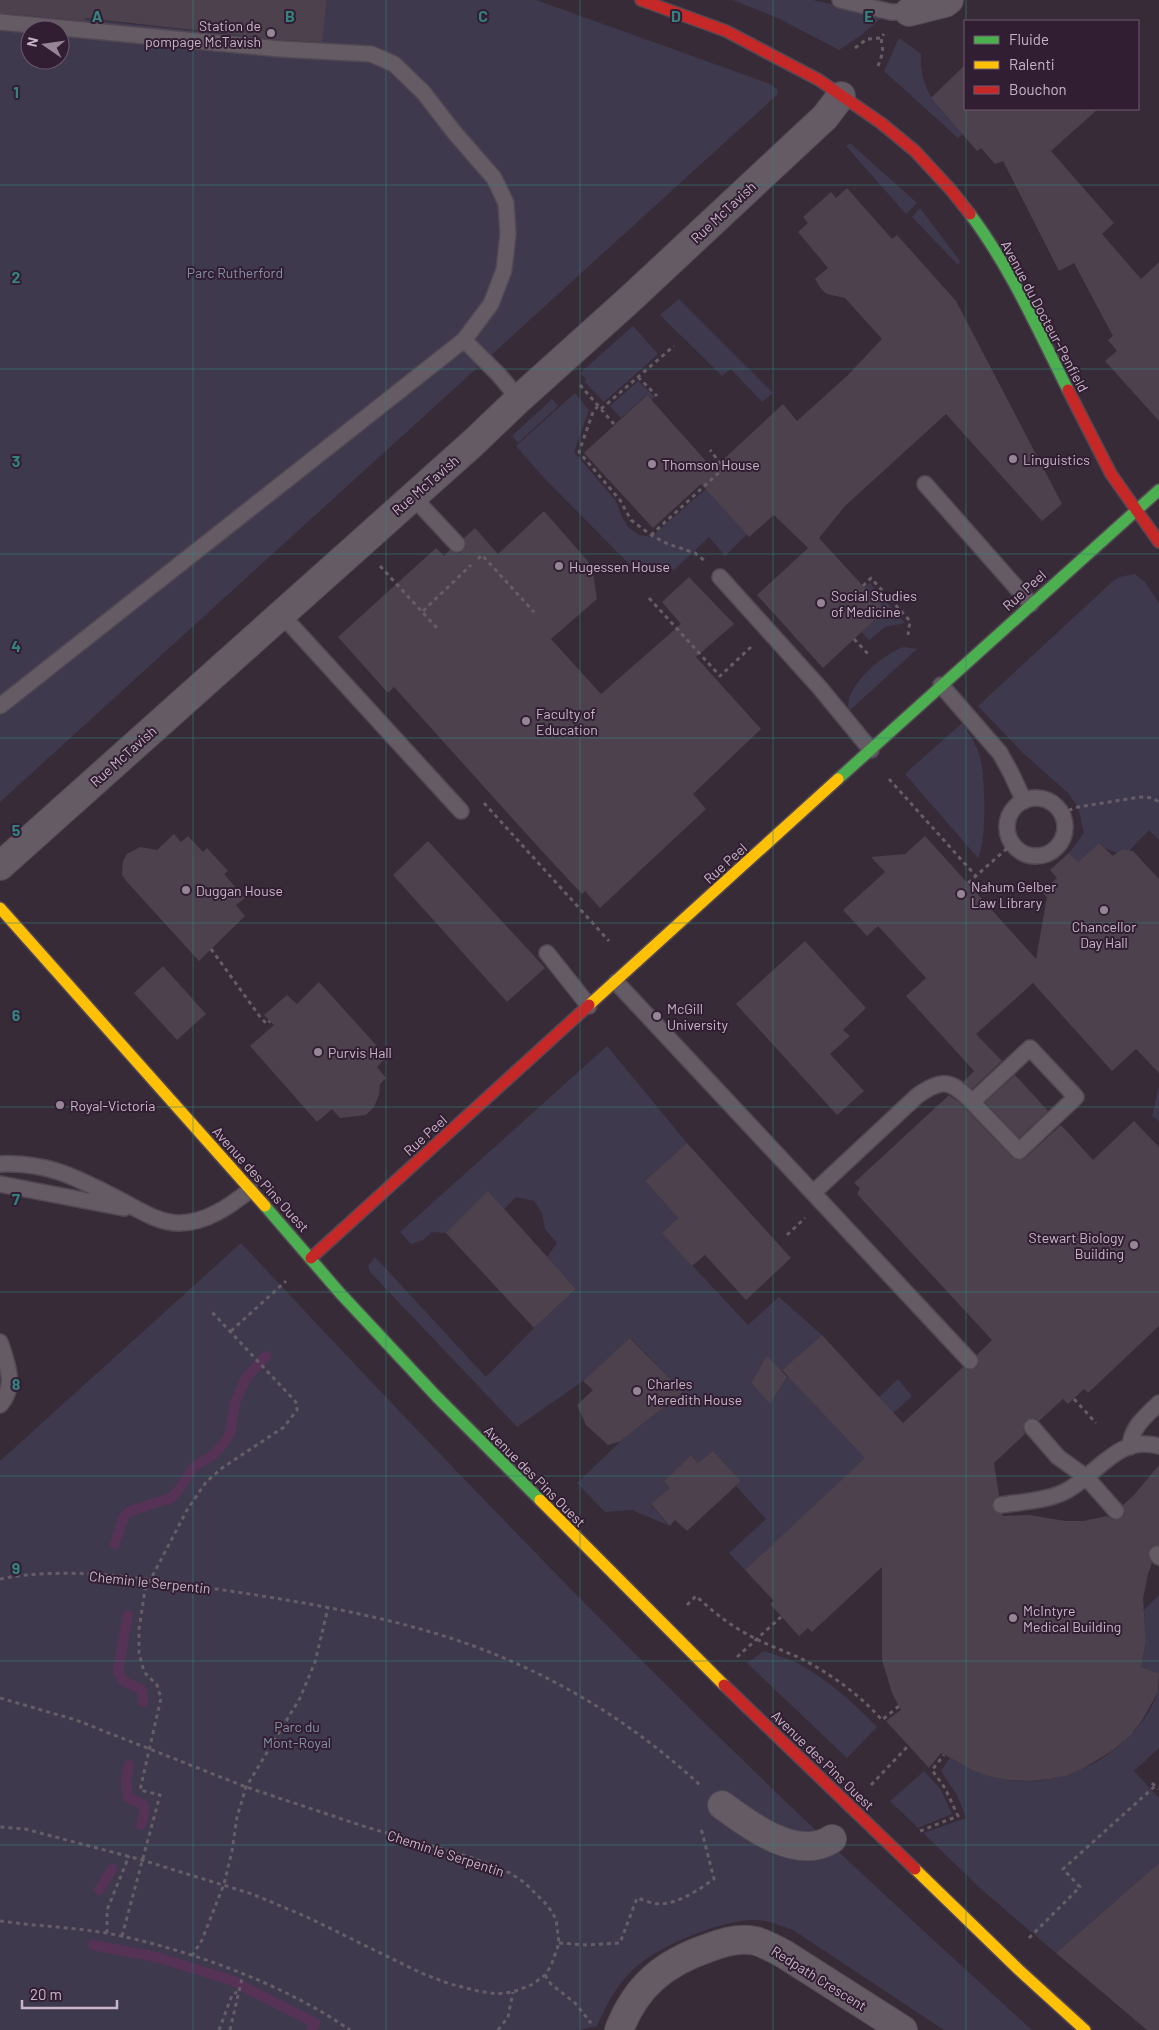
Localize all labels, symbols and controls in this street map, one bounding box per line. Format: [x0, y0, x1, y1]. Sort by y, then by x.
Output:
text: A [92, 6, 103, 25]
text: B [285, 6, 295, 25]
text: C [478, 6, 488, 25]
text: D [671, 6, 681, 25]
text: E [864, 6, 874, 25]
place label: Station de pompage McTavish [145, 17, 261, 50]
north arrow [20, 20, 70, 70]
legend [964, 20, 1139, 110]
marker: Station de pompage McTavish [265, 27, 277, 39]
text: Fluide [1009, 30, 1049, 48]
text: N [23, 36, 41, 48]
text: Ralenti [1009, 55, 1055, 73]
text: Bouchon [1009, 80, 1067, 98]
text: 1 [13, 82, 19, 101]
street label: Rue McTavish [687, 177, 759, 247]
street label: Avenue du Docteur-Penfield [998, 237, 1092, 395]
park label: Parc Rutherford [187, 264, 283, 281]
text: 2 [12, 267, 21, 286]
text: 3 [12, 451, 20, 470]
street label: Rue McTavish [388, 451, 462, 519]
place label: Linguistics [1023, 451, 1090, 468]
marker: Linguistics [1007, 453, 1019, 465]
place label: Thomson House [662, 456, 760, 473]
marker: Thomson House [646, 458, 658, 470]
place label: Hugessen House [569, 558, 670, 575]
marker: Hugessen House [553, 560, 565, 572]
street label: Rue Peel [999, 566, 1049, 614]
place label: Social Studies of Medicine [831, 587, 917, 620]
marker: Social Studies of Medicine [815, 597, 827, 609]
text: 4 [11, 636, 21, 655]
place label: Faculty of Education [536, 705, 598, 738]
marker: Faculty of Education [520, 715, 532, 727]
street label: Rue McTavish [86, 722, 160, 790]
text: 5 [12, 820, 21, 839]
street label: Rue Peel [700, 839, 750, 887]
place label: Nahum Gelber Law Library [971, 878, 1056, 911]
place label: Duggan House [196, 882, 283, 899]
marker: Duggan House [180, 884, 192, 896]
marker: Nahum Gelber Law Library [955, 888, 967, 900]
marker: Chancellor Day Hall [1098, 904, 1110, 916]
place label: Chancellor Day Hall [1072, 918, 1136, 951]
place label: McGill University [667, 1000, 729, 1033]
text: 6 [12, 1005, 21, 1024]
marker: McGill University [651, 1010, 663, 1022]
place label: Purvis Hall [328, 1044, 392, 1061]
marker: Purvis Hall [312, 1046, 324, 1058]
place label: Royal-Victoria [70, 1097, 156, 1114]
marker: Royal-Victoria [54, 1099, 66, 1111]
street label: Rue Peel [400, 1111, 450, 1159]
street label: Avenue des Pins Ouest [209, 1123, 313, 1235]
text: 7 [12, 1189, 20, 1208]
place label: Stewart Biology Building [1029, 1229, 1125, 1262]
marker: Stewart Biology Building [1128, 1239, 1140, 1251]
text: 8 [12, 1374, 21, 1393]
place label: Charles Meredith House [647, 1375, 742, 1408]
marker: Charles Meredith House [631, 1385, 643, 1397]
street label: Avenue des Pins Ouest [481, 1422, 589, 1530]
text: 9 [12, 1558, 20, 1577]
street label: Chemin le Serpentin [88, 1567, 212, 1597]
place label: McIntyre Medical Building [1023, 1602, 1121, 1635]
marker: McIntyre Medical Building [1007, 1612, 1019, 1624]
street label: Avenue des Pins Ouest [768, 1707, 878, 1813]
park label: Parc du Mont-Royal [263, 1718, 331, 1751]
street label: Chemin le Serpentin [385, 1826, 507, 1880]
street label: Redpath Crescent [768, 1942, 870, 2014]
scale bar [22, 1978, 118, 2010]
text: 20 m [30, 1985, 62, 2003]

